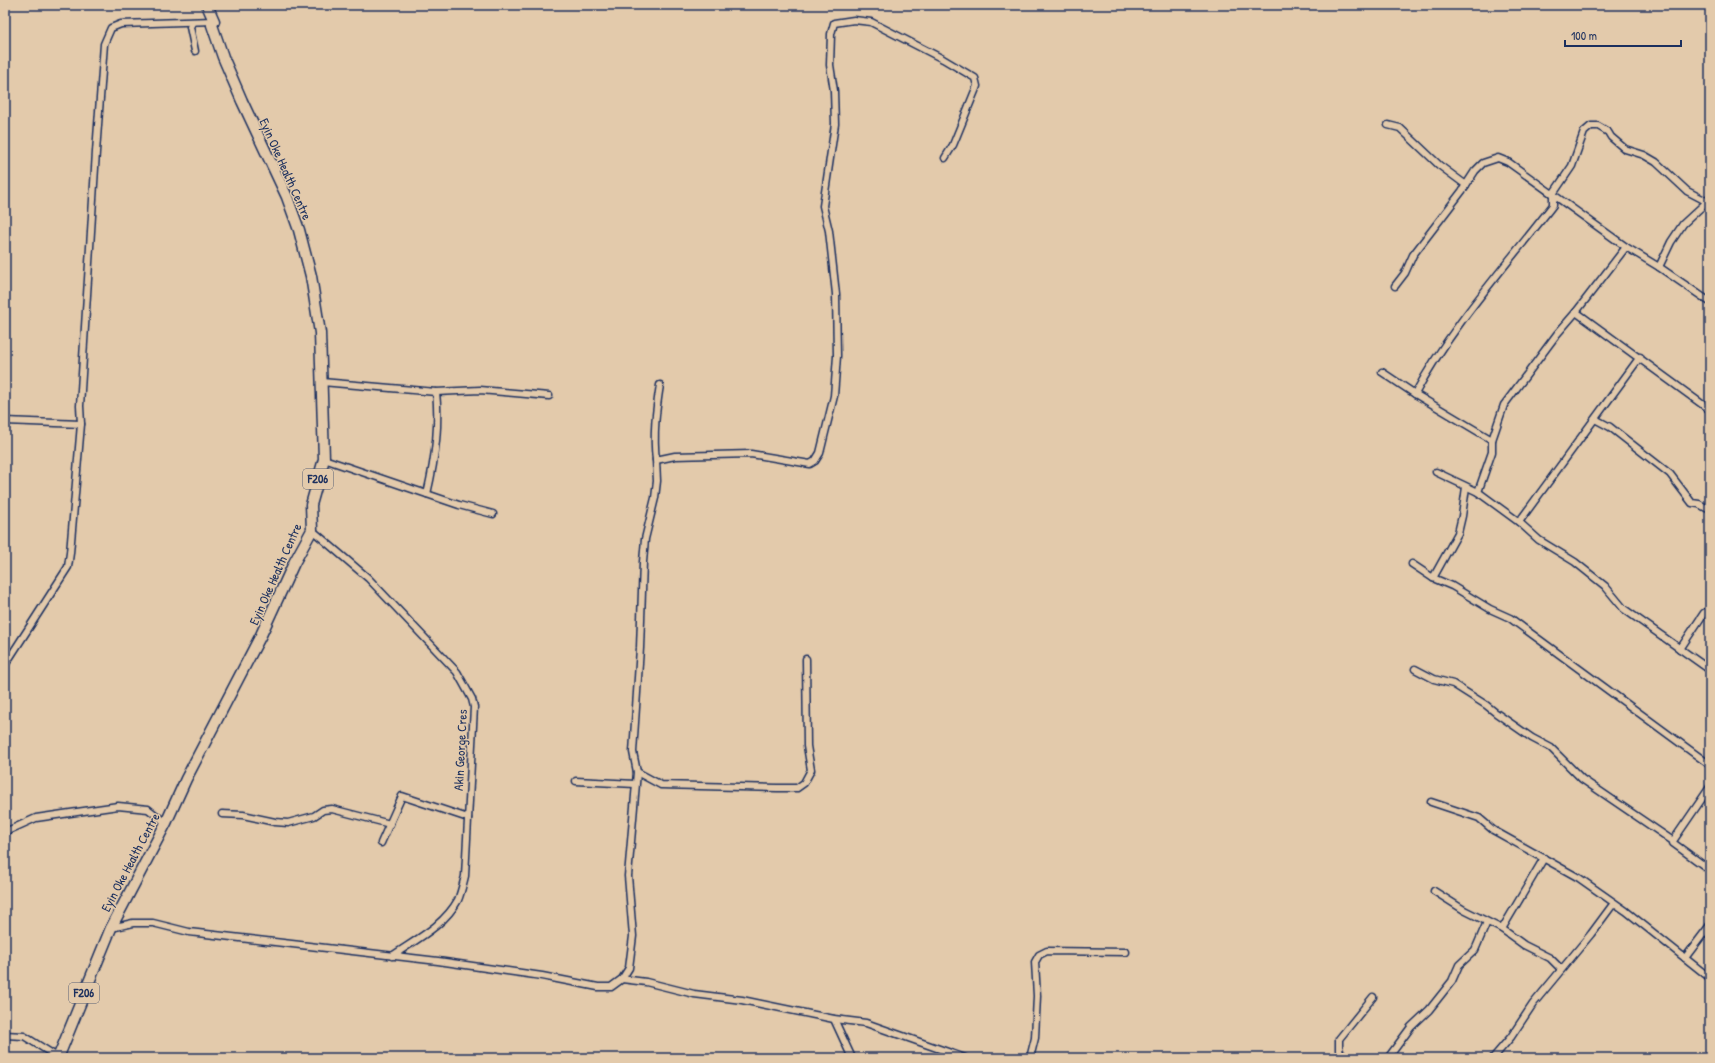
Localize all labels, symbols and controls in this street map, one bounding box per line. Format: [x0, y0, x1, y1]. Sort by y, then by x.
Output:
scale bar [1565, 22, 1681, 48]
text: 100 m [1571, 27, 1597, 44]
street label: Eyin Oke Health Centre [256, 115, 316, 223]
road number: F206 [303, 469, 333, 489]
street label: Eyin Oke Health Centre [245, 520, 305, 628]
street label: Akin George Cres [449, 709, 471, 791]
street label: Eyin Oke Health Centre [96, 809, 164, 915]
road number: F206 [69, 983, 99, 1003]

